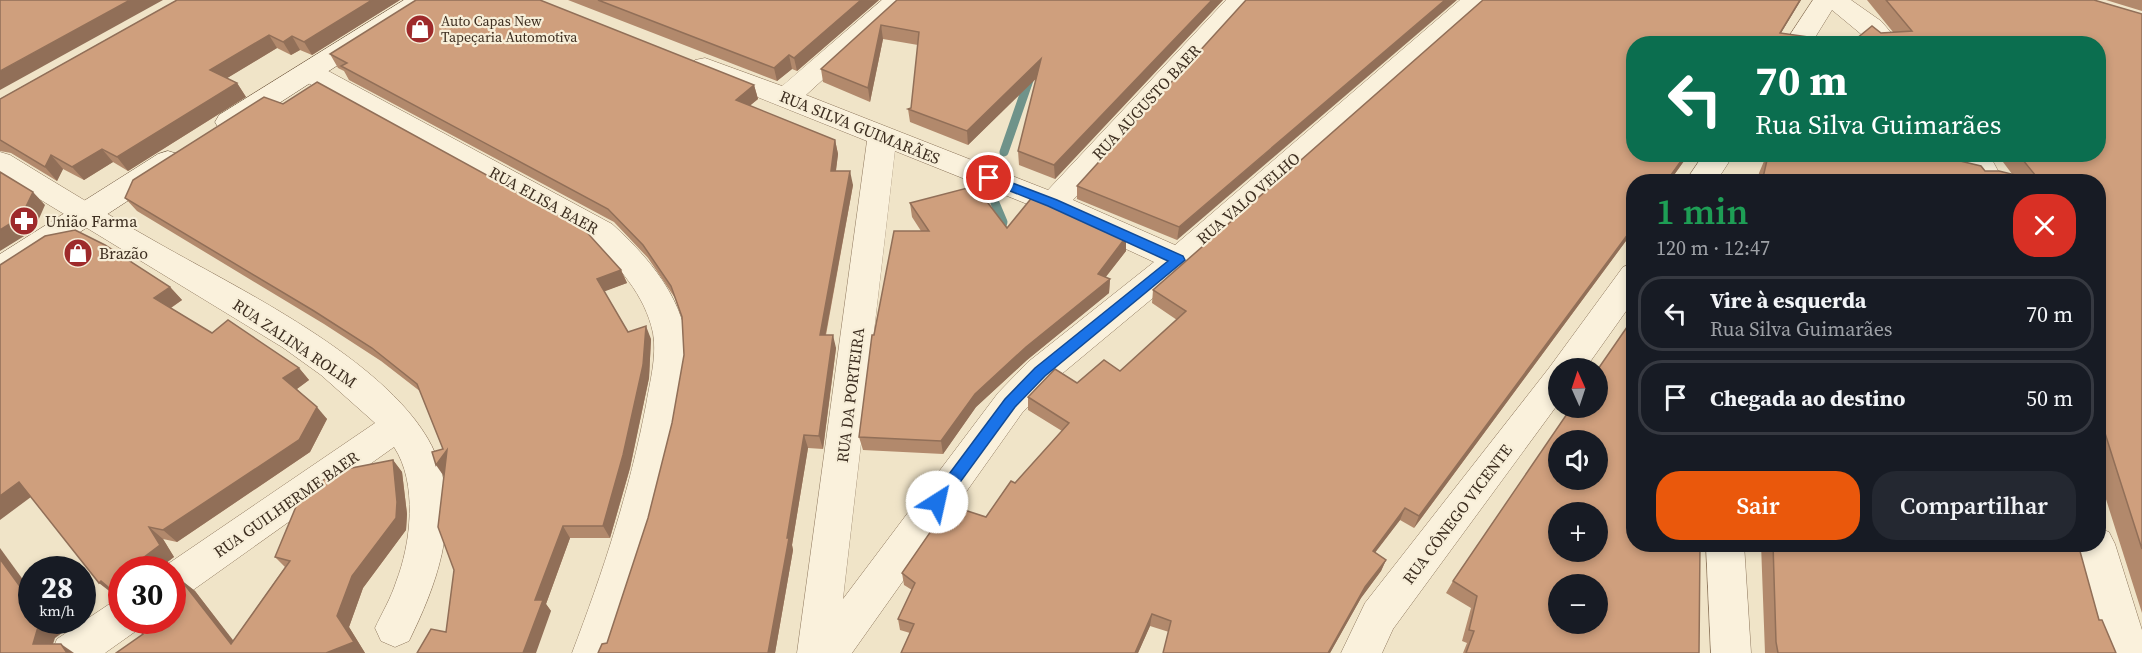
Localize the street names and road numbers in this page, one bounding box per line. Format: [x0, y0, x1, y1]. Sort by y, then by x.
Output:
street label: RUA AUGUSTO BAER [1087, 39, 1206, 164]
street label: RUA SILVA GUIMARÃES [777, 85, 943, 169]
street label: RUA VALO VELHO [1192, 147, 1304, 249]
street label: RUA ELISA BAER [485, 161, 603, 239]
street label: RUA ZALINA ROLIM [229, 293, 361, 393]
street label: RUA DA PORTEIRA [831, 326, 869, 464]
street label: RUA CÔNEGO VICENTE [1397, 439, 1517, 588]
street label: RUA GUILHERME BAER [209, 445, 363, 562]

